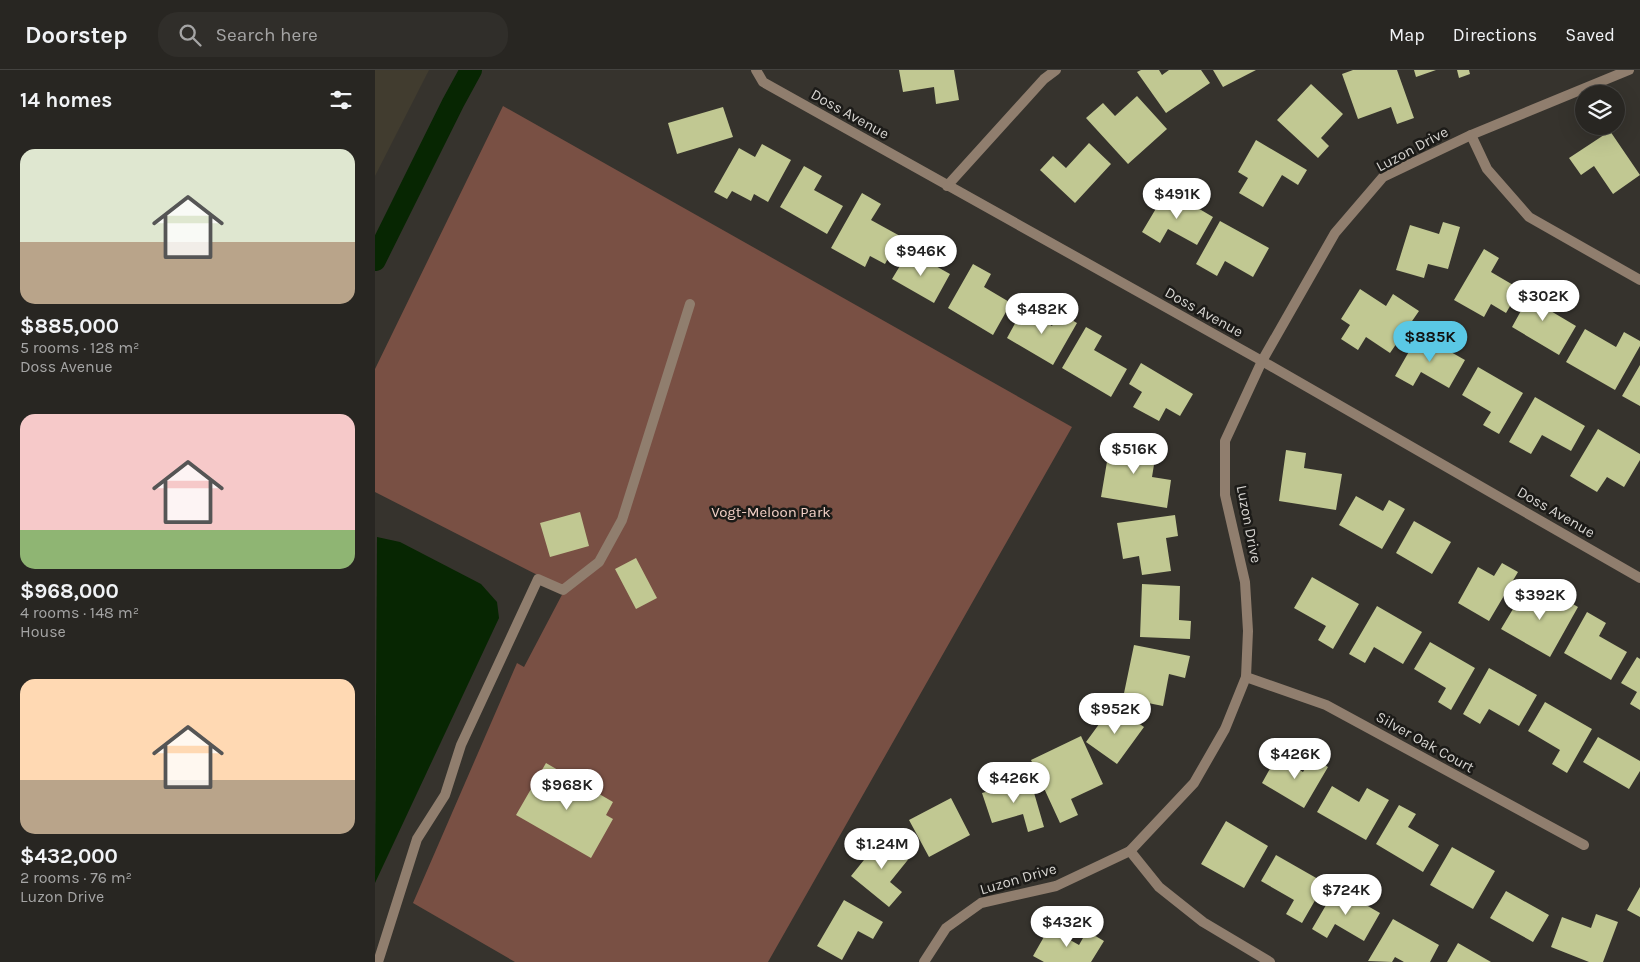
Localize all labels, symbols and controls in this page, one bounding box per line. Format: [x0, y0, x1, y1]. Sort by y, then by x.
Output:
search box [158, 12, 508, 57]
text: Doorstep [25, 21, 128, 49]
icon: search [176, 21, 204, 49]
text: Search here [216, 24, 318, 46]
text: Map [1389, 24, 1425, 46]
text: Directions [1453, 24, 1537, 46]
text: Saved [1565, 24, 1615, 46]
street label: Doss Avenue [808, 85, 892, 143]
map controls [1575, 85, 1625, 135]
button: layers [1575, 85, 1625, 135]
icon: filters [327, 86, 355, 114]
text: 14 homes [20, 88, 112, 112]
street label: Luzon Drive [1373, 122, 1451, 176]
pin: $491K [1142, 178, 1212, 220]
icon: home [143, 182, 233, 272]
text: $491K [1154, 184, 1200, 203]
pin: $946K [886, 234, 956, 277]
text: $946K [896, 241, 946, 260]
pin: $302K [1508, 280, 1578, 322]
street label: Doss Avenue [1162, 283, 1246, 341]
text: $302K [1517, 286, 1569, 305]
pin: $482K [1007, 292, 1077, 335]
text: $482K [1016, 299, 1068, 318]
text: $885,000 [20, 314, 119, 338]
pin: $885K [1395, 320, 1465, 363]
text: $885K [1404, 327, 1456, 346]
text: 5 rooms · 128 m² [20, 338, 140, 357]
text: Doss Avenue [20, 357, 113, 376]
pin: $516K [1099, 432, 1169, 475]
text: $516K [1111, 439, 1157, 458]
icon: home [143, 447, 233, 537]
street label: Luzon Drive [1233, 483, 1265, 565]
street label: Doss Avenue [1514, 483, 1598, 541]
park label: Vogt-Meloon Park [711, 503, 831, 521]
pin: $392K [1505, 578, 1575, 621]
text: $968,000 [20, 579, 119, 603]
text: $392K [1515, 585, 1565, 604]
text: 4 rooms · 148 m² [20, 603, 139, 622]
text: House [20, 622, 66, 641]
pin: $952K [1080, 692, 1150, 735]
text: $952K [1090, 699, 1140, 718]
street label: Silver Oak Court [1373, 708, 1478, 777]
icon: home [143, 712, 233, 802]
pin: $426K [1260, 738, 1330, 780]
text: $426K [1270, 744, 1320, 763]
pin: $426K [979, 762, 1049, 804]
pin: $968K [532, 768, 602, 811]
text: $426K [989, 768, 1039, 787]
text: $968K [541, 775, 593, 794]
pin: $1.24M [841, 828, 923, 870]
text: $1.24M [855, 834, 909, 853]
text: $432,000 [20, 844, 118, 868]
street label: Luzon Drive [978, 859, 1058, 899]
text: 2 rooms · 76 m² [20, 868, 132, 887]
pin: $724K [1311, 874, 1381, 916]
text: $724K [1322, 880, 1370, 899]
text: Luzon Drive [20, 887, 104, 906]
pin: $432K [1032, 906, 1102, 948]
text: $432K [1042, 912, 1092, 931]

